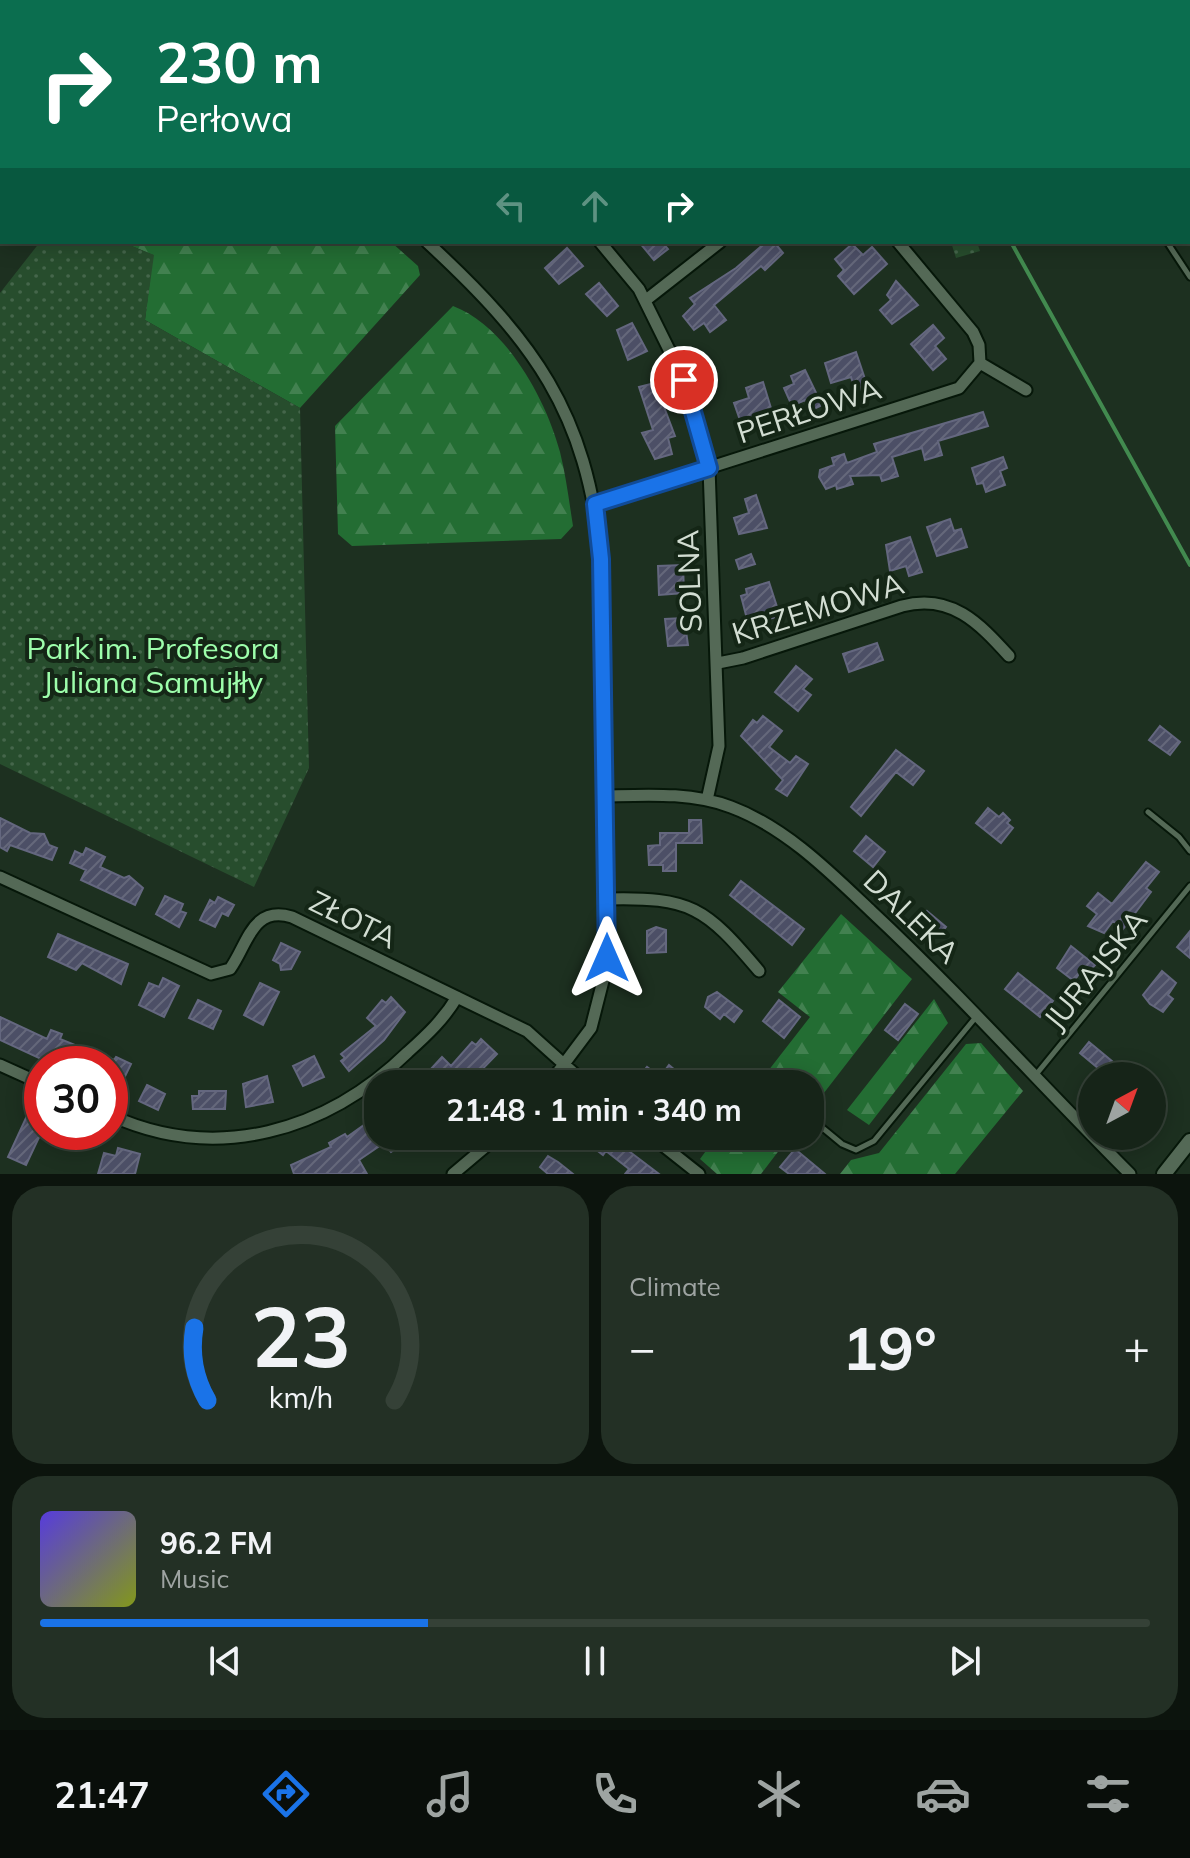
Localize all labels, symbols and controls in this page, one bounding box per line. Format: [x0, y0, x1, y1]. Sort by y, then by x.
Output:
text: 230 m [156, 27, 323, 97]
icon: right [24, 32, 128, 136]
text: Perłowa [156, 96, 293, 141]
icon: left [489, 184, 533, 228]
icon: ahead [573, 184, 617, 228]
icon: right [657, 184, 701, 228]
pin [650, 346, 718, 414]
icon: arrive [662, 358, 706, 402]
street label: PERŁOWA [732, 369, 886, 451]
street label: SOLNA [668, 529, 710, 633]
street label: KRZEMOWA [727, 564, 908, 652]
park label: Park im. Profesora Juliana Samujłły [27, 629, 279, 701]
street label: DALEKA [856, 862, 967, 971]
street label: ZŁOTA [303, 882, 403, 957]
street label: JURAJSKA [1035, 902, 1155, 1037]
position arrow [565, 916, 649, 1000]
speed limit sign: 30 [24, 1046, 128, 1150]
north arrow [1078, 1062, 1166, 1150]
map controls [1078, 1062, 1166, 1150]
text: 21:48 · 1 min · 340 m [446, 1091, 742, 1129]
text: Climate [629, 1270, 721, 1303]
text: 23 [251, 1283, 350, 1388]
text: 19° [842, 1310, 937, 1385]
text: − [629, 1320, 655, 1375]
text: + [1124, 1320, 1150, 1375]
text: km/h [268, 1379, 333, 1415]
text: 96.2 FM [160, 1524, 273, 1562]
text: Music [160, 1562, 229, 1595]
icon: previous [203, 1639, 247, 1683]
icon: pause [573, 1639, 617, 1683]
icon: next [943, 1639, 987, 1683]
icon: directions [258, 1766, 314, 1822]
icon: music [422, 1766, 478, 1822]
icon: phone [587, 1766, 643, 1822]
icon: climate [751, 1766, 807, 1822]
icon: car [915, 1766, 971, 1822]
icon: filters [1080, 1766, 1136, 1822]
text: 21:47 [54, 1772, 150, 1817]

